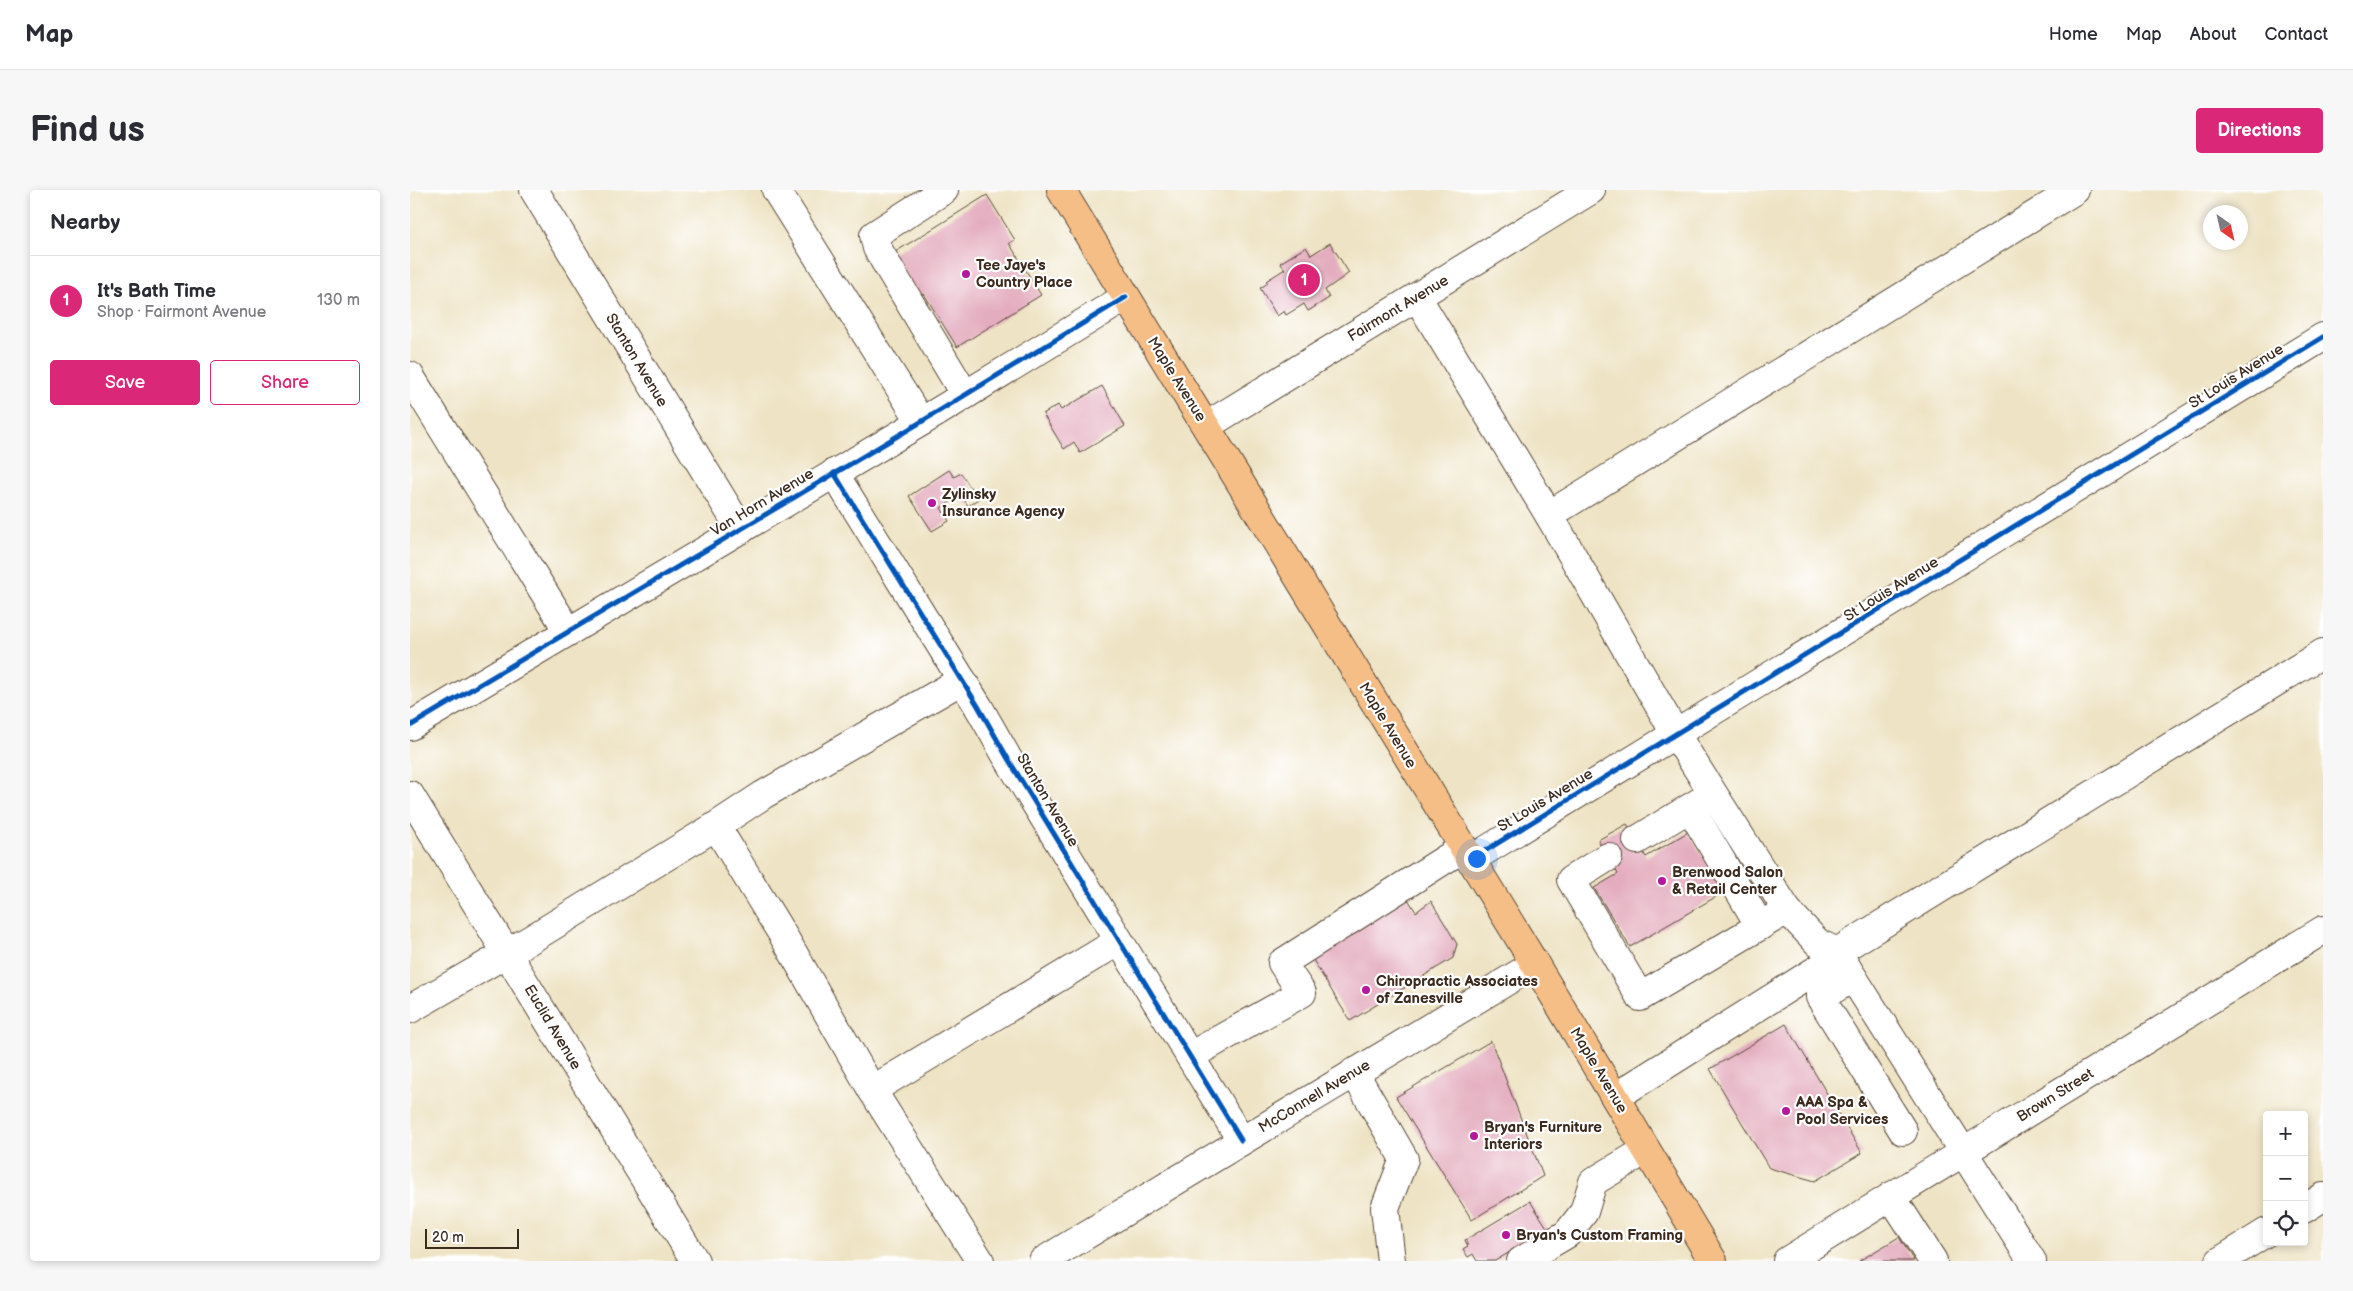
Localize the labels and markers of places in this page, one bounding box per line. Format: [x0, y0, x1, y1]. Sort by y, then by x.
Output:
place label: Tee Jaye's Country Place [976, 256, 1073, 292]
pin: 1 [1288, 261, 1320, 299]
marker: Tee Jaye's Country Place [960, 268, 972, 280]
place label: Zylinsky Insurance Agency [942, 485, 1065, 521]
marker: Zylinsky Insurance Agency [926, 497, 938, 509]
place label: Brenwood Salon & Retail Center [1672, 863, 1783, 899]
marker: Brenwood Salon & Retail Center [1656, 875, 1668, 887]
place label: Chiropractic Associates of Zanesville [1376, 972, 1538, 1008]
marker: Chiropractic Associates of Zanesville [1360, 984, 1372, 996]
place label: AAA Spa & Pool Services [1795, 1093, 1888, 1129]
marker: AAA Spa & Pool Services [1780, 1105, 1792, 1117]
place label: Bryan's Furniture Interiors [1484, 1118, 1602, 1154]
marker: Bryan's Furniture Interiors [1468, 1130, 1480, 1142]
place label: Bryan's Custom Framing [1516, 1226, 1683, 1245]
marker: Bryan's Custom Framing [1500, 1229, 1512, 1241]

